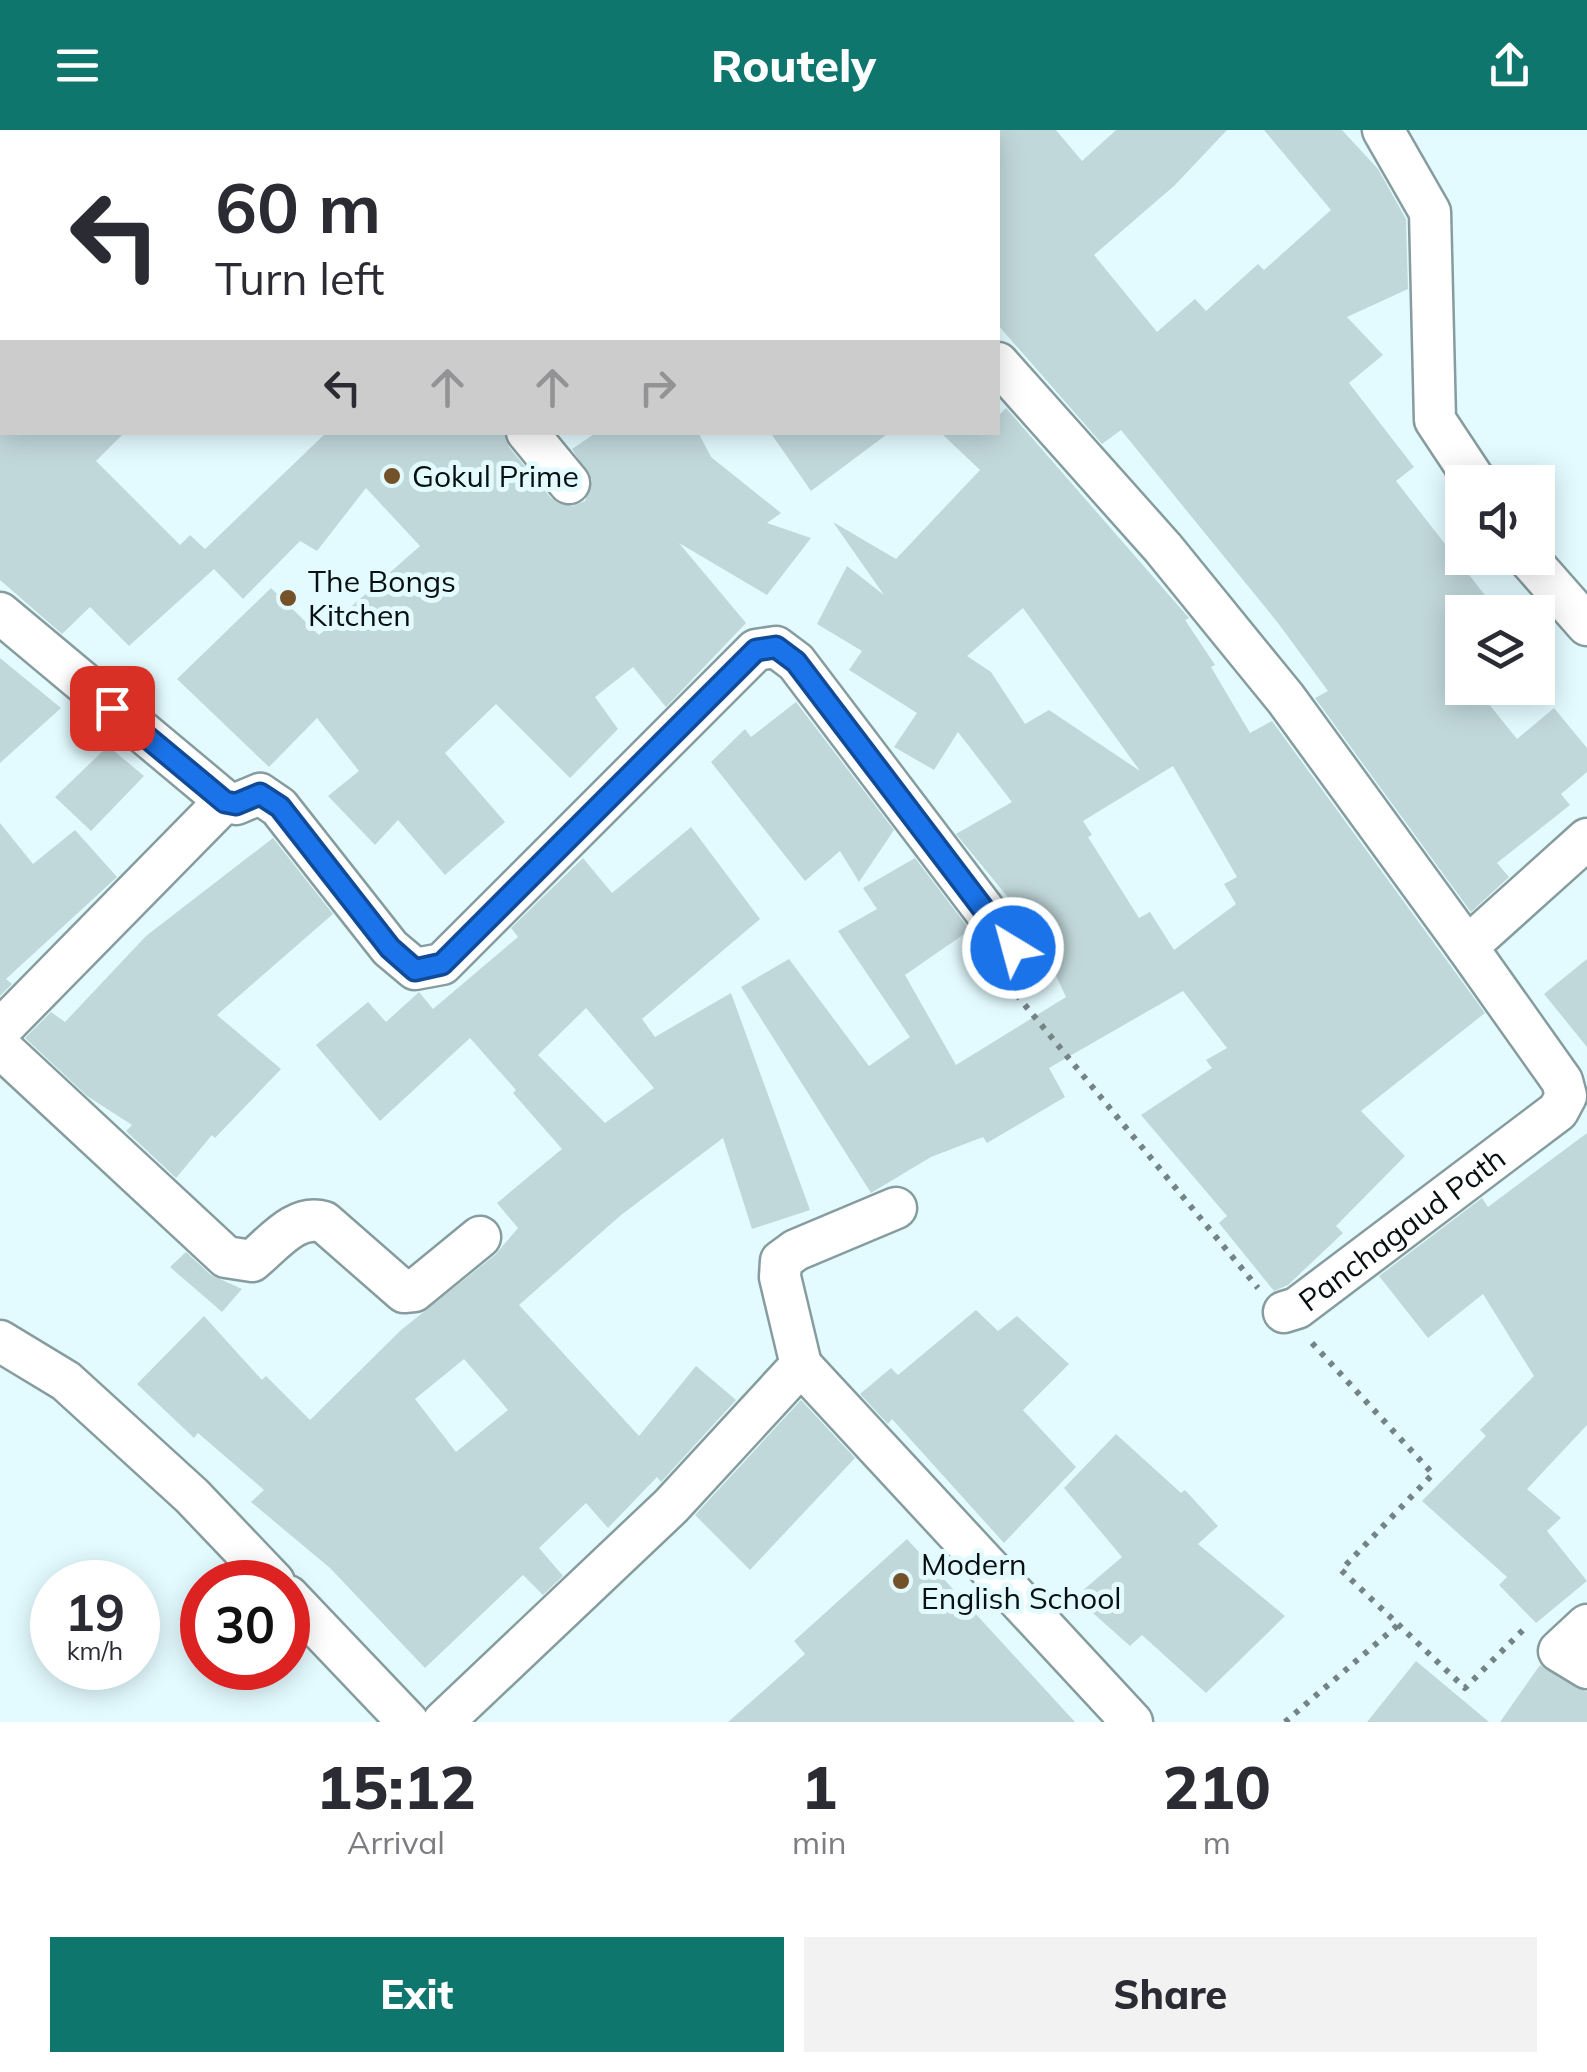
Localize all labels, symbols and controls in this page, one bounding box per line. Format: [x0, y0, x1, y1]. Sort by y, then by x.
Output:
text: Routely [711, 37, 876, 93]
icon: menu [50, 38, 105, 93]
icon: share [1482, 38, 1537, 93]
text: 60 m [215, 163, 381, 251]
icon: left [50, 170, 180, 300]
text: Turn left [215, 250, 384, 306]
icon: left [315, 360, 370, 415]
icon: ahead [420, 360, 475, 415]
icon: ahead [525, 360, 580, 415]
icon: right [630, 360, 685, 415]
place label: Gokul Prime [412, 457, 579, 495]
marker: Gokul Prime [381, 465, 403, 487]
map controls [1445, 465, 1555, 705]
button: sound [1445, 465, 1555, 575]
place label: The Bongs Kitchen [308, 562, 456, 634]
marker: The Bongs Kitchen [277, 587, 299, 609]
button: layers [1445, 595, 1555, 705]
pin [70, 666, 155, 751]
icon: arrive [85, 681, 140, 736]
position arrow [961, 896, 1065, 1000]
street label: Panchagaud Path [1291, 1139, 1513, 1319]
place label: Modern English School [921, 1545, 1121, 1617]
speed limit sign: 30 [180, 1560, 310, 1690]
marker: Modern English School [890, 1570, 912, 1592]
text: 19 [65, 1581, 125, 1644]
text: km/h [67, 1635, 123, 1666]
text: 15:12 [316, 1749, 476, 1824]
text: 1 [801, 1749, 837, 1824]
text: 210 [1163, 1749, 1271, 1824]
text: Arrival [347, 1822, 445, 1862]
text: min [792, 1822, 847, 1862]
text: m [1203, 1822, 1231, 1862]
button: Exit [50, 1937, 784, 2052]
button: Share [804, 1937, 1537, 2052]

